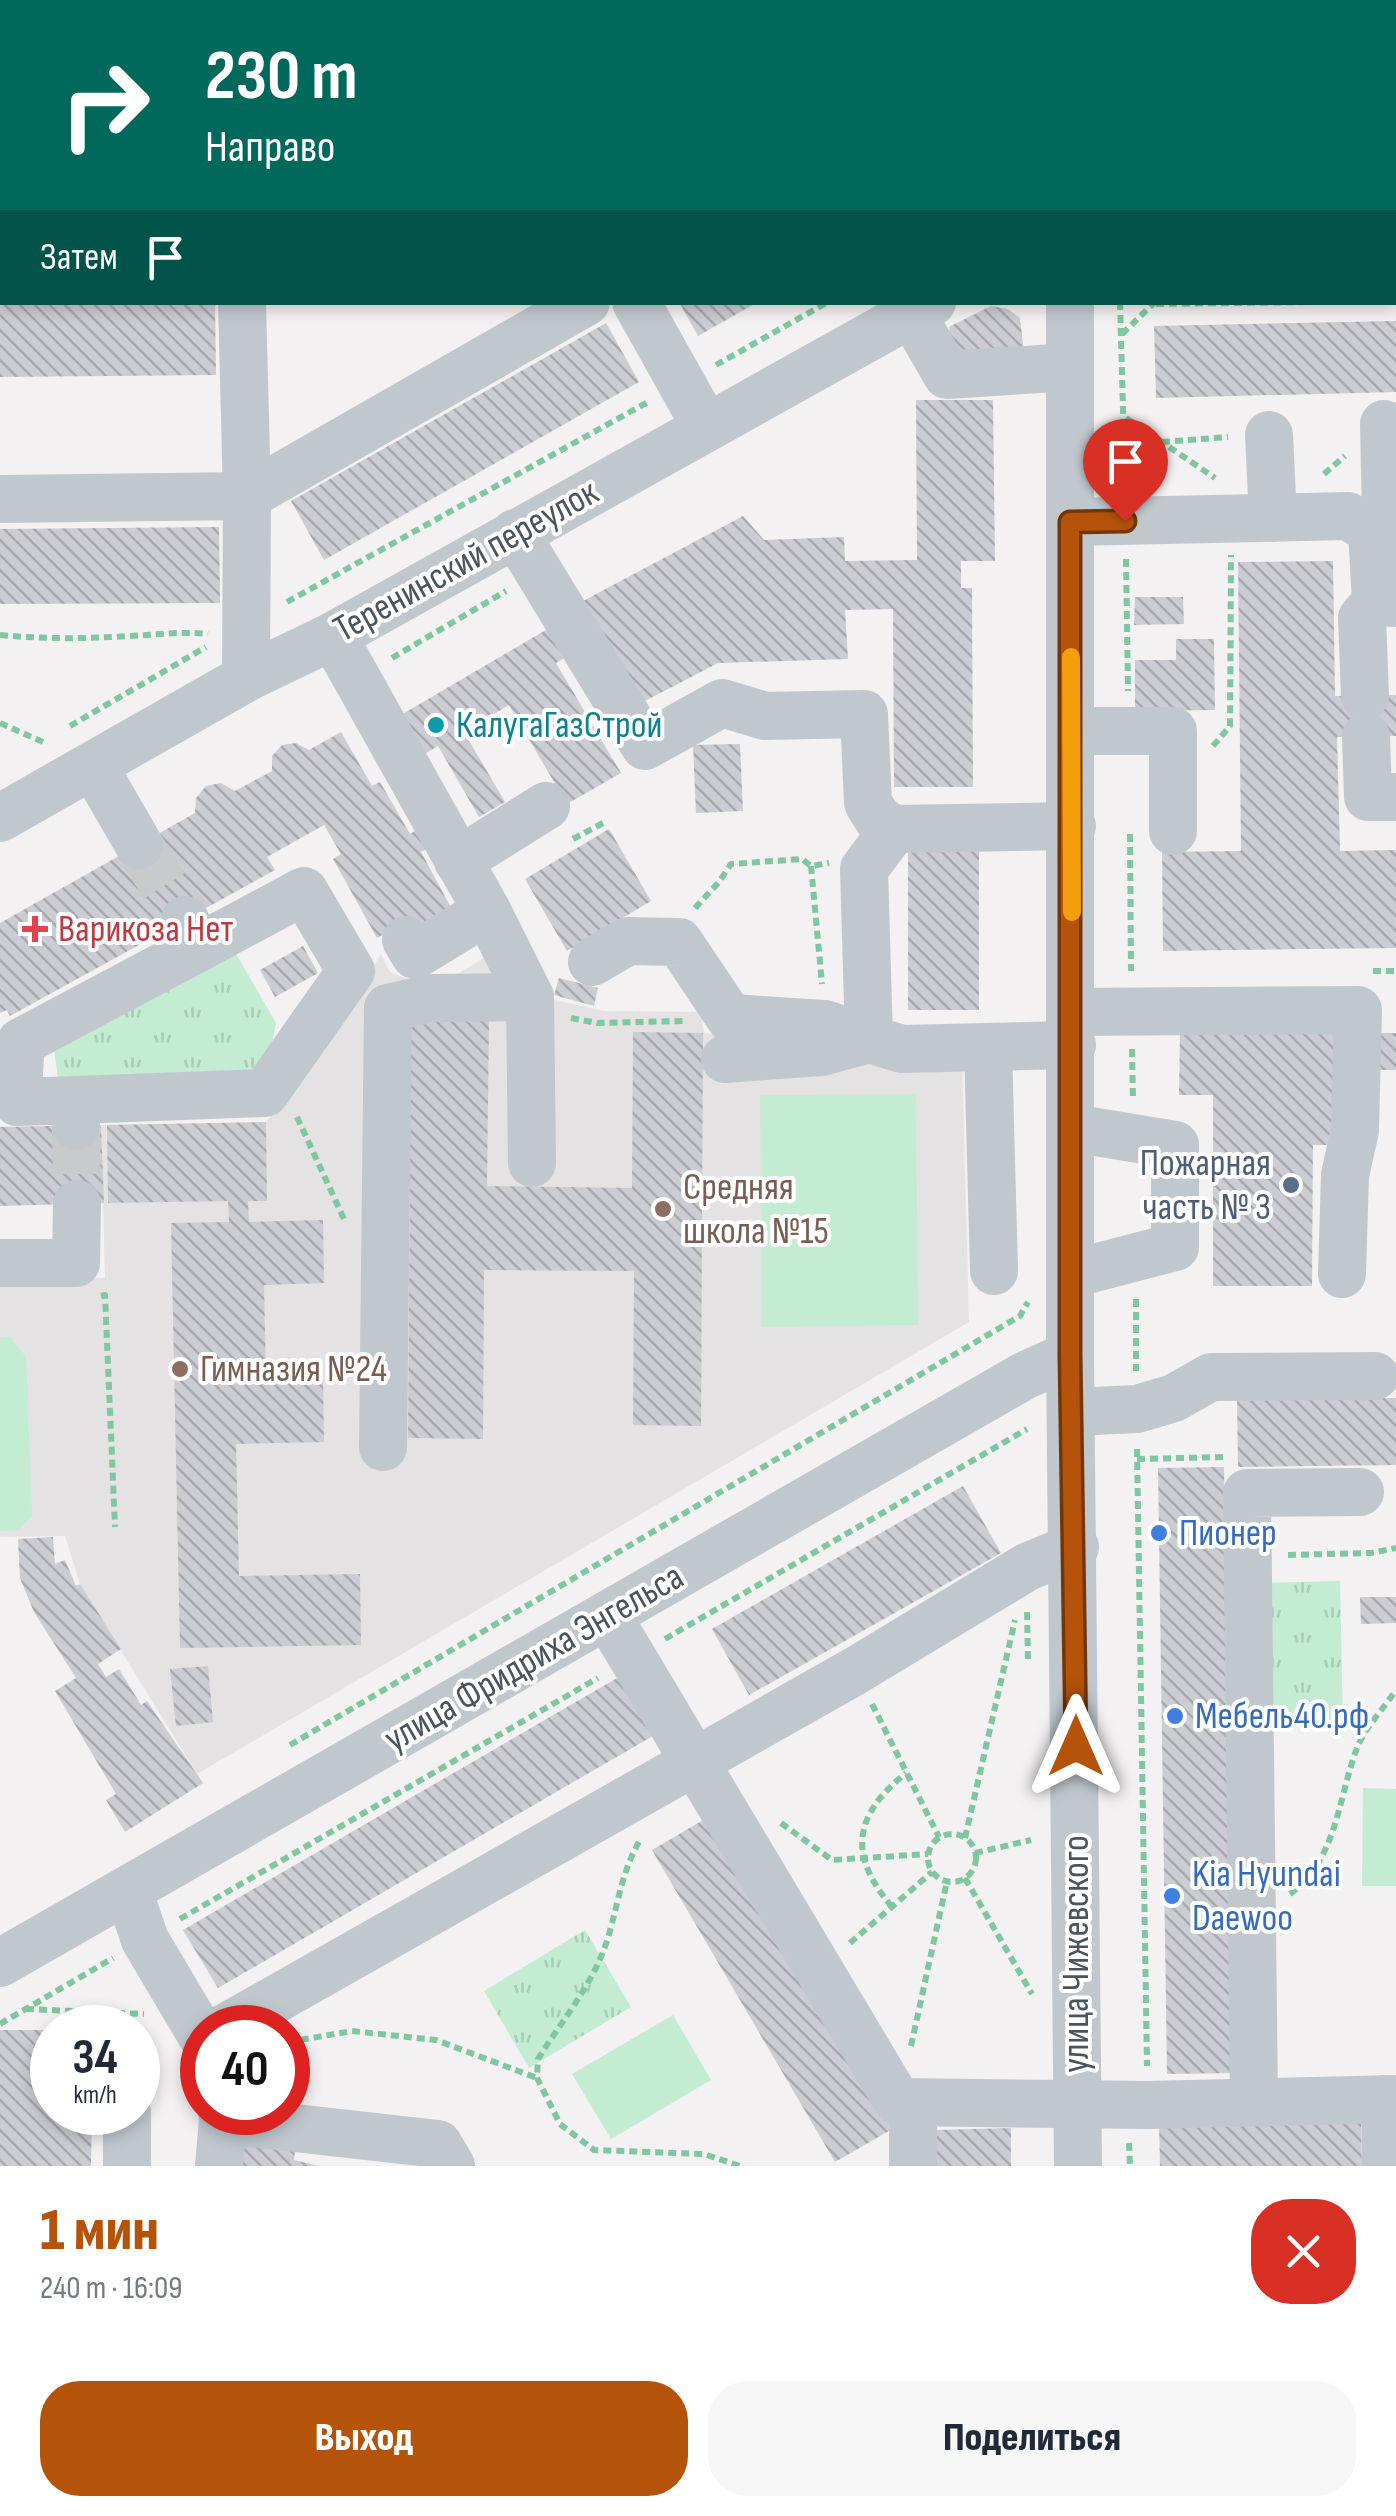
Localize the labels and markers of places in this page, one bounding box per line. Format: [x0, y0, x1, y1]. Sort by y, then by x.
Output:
pin [1083, 419, 1168, 522]
place label: КалугаГазСтрой [456, 703, 662, 748]
marker: КалугаГазСтрой [425, 714, 447, 736]
place label: Варикоза Нет [58, 907, 233, 952]
marker: Варикоза Нет [22, 916, 48, 942]
place label: Пожарная часть № 3 [1140, 1141, 1271, 1230]
place label: Средняя школа №15 [683, 1165, 829, 1254]
marker: Пожарная часть № 3 [1280, 1174, 1302, 1196]
marker: Средняя школа №15 [652, 1198, 674, 1220]
place label: Гимназия №24 [200, 1347, 387, 1392]
marker: Гимназия №24 [169, 1358, 191, 1380]
place label: Пионер [1179, 1511, 1277, 1556]
marker: Пионер [1148, 1522, 1170, 1544]
place label: Мебель40.рф [1195, 1694, 1369, 1739]
marker: Мебель40.рф [1164, 1705, 1186, 1727]
place label: Kia Hyundai Daewoo [1192, 1852, 1341, 1941]
marker: Kia Hyundai Daewoo [1161, 1885, 1183, 1907]

